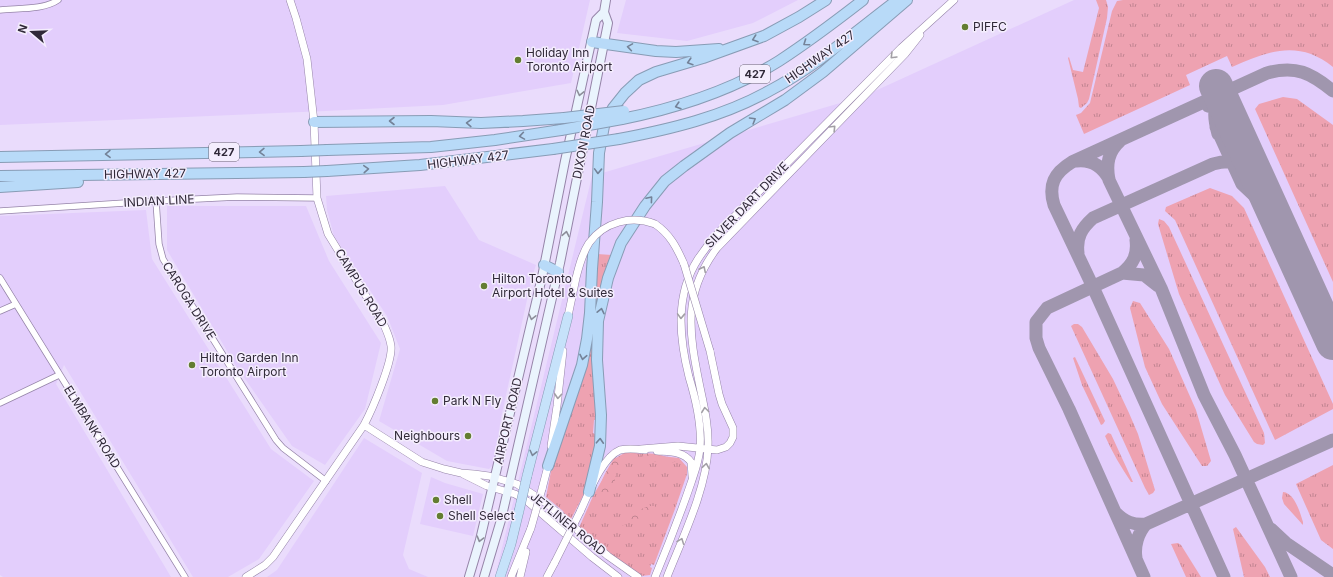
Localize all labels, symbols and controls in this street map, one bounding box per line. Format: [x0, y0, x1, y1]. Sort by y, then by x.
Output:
north arrow [12, 12, 52, 52]
place label: PIFFC [973, 19, 1007, 34]
text: N [15, 22, 31, 35]
marker: PIFFC [960, 22, 970, 32]
street label: HIGHWAY 427 [782, 27, 858, 86]
one-way arrow [752, 34, 759, 43]
one-way arrow [803, 38, 810, 46]
one-way arrow [627, 43, 633, 52]
place label: Holiday Inn Toronto Airport [526, 45, 612, 74]
one-way arrow [890, 51, 898, 59]
marker: Holiday Inn Toronto Airport [513, 55, 523, 65]
one-way arrow [687, 57, 694, 66]
road number: 427 [740, 65, 770, 83]
one-way arrow [577, 90, 585, 96]
one-way arrow [674, 101, 681, 110]
street label: DIXON ROAD [569, 104, 598, 180]
one-way arrow [389, 117, 395, 125]
one-way arrow [749, 117, 756, 124]
one-way arrow [466, 118, 472, 127]
one-way arrow [828, 125, 836, 133]
one-way arrow [519, 131, 525, 140]
road number: 427 [209, 143, 239, 161]
one-way arrow [259, 147, 265, 156]
street label: HIGHWAY 427 [426, 147, 510, 172]
one-way arrow [105, 150, 111, 159]
street label: SILVER DART DRIVE [702, 158, 792, 251]
street label: HIGHWAY 427 [104, 165, 186, 182]
one-way arrow [363, 165, 369, 174]
one-way arrow [594, 168, 602, 174]
street label: INDIAN LINE [123, 191, 195, 210]
one-way arrow [646, 196, 653, 203]
one-way arrow [561, 231, 569, 237]
street label: CAMPUS ROAD [332, 246, 391, 330]
street label: CAROGA DRIVE [159, 259, 219, 343]
one-way arrow [698, 266, 706, 273]
place label: Hilton Toronto Airport Hotel & Suites [492, 271, 614, 300]
marker: Hilton Toronto Airport Hotel & Suites [479, 281, 489, 291]
one-way arrow [596, 308, 604, 314]
one-way arrow [529, 313, 537, 320]
one-way arrow [677, 313, 685, 319]
place label: Hilton Garden Inn Toronto Airport [200, 350, 299, 379]
one-way arrow [579, 354, 588, 360]
marker: Hilton Garden Inn Toronto Airport [187, 360, 197, 370]
street label: AIRPORT ROAD [490, 376, 525, 466]
street label: ELMBANK ROAD [61, 383, 124, 471]
place label: Park N Fly [443, 393, 502, 408]
one-way arrow [553, 393, 562, 399]
marker: Park N Fly [430, 396, 440, 406]
one-way arrow [701, 407, 710, 413]
place label: Neighbours [394, 428, 460, 443]
marker: Neighbours [463, 431, 473, 441]
one-way arrow [596, 437, 605, 444]
one-way arrow [529, 449, 538, 456]
one-way arrow [701, 463, 710, 469]
street label: JETLINER ROAD [528, 489, 609, 559]
place label: Shell [444, 492, 472, 507]
marker: Shell [431, 495, 441, 505]
place label: Shell Select [448, 508, 514, 523]
marker: Shell Select [435, 511, 445, 521]
one-way arrow [477, 536, 485, 542]
one-way arrow [677, 537, 685, 544]

